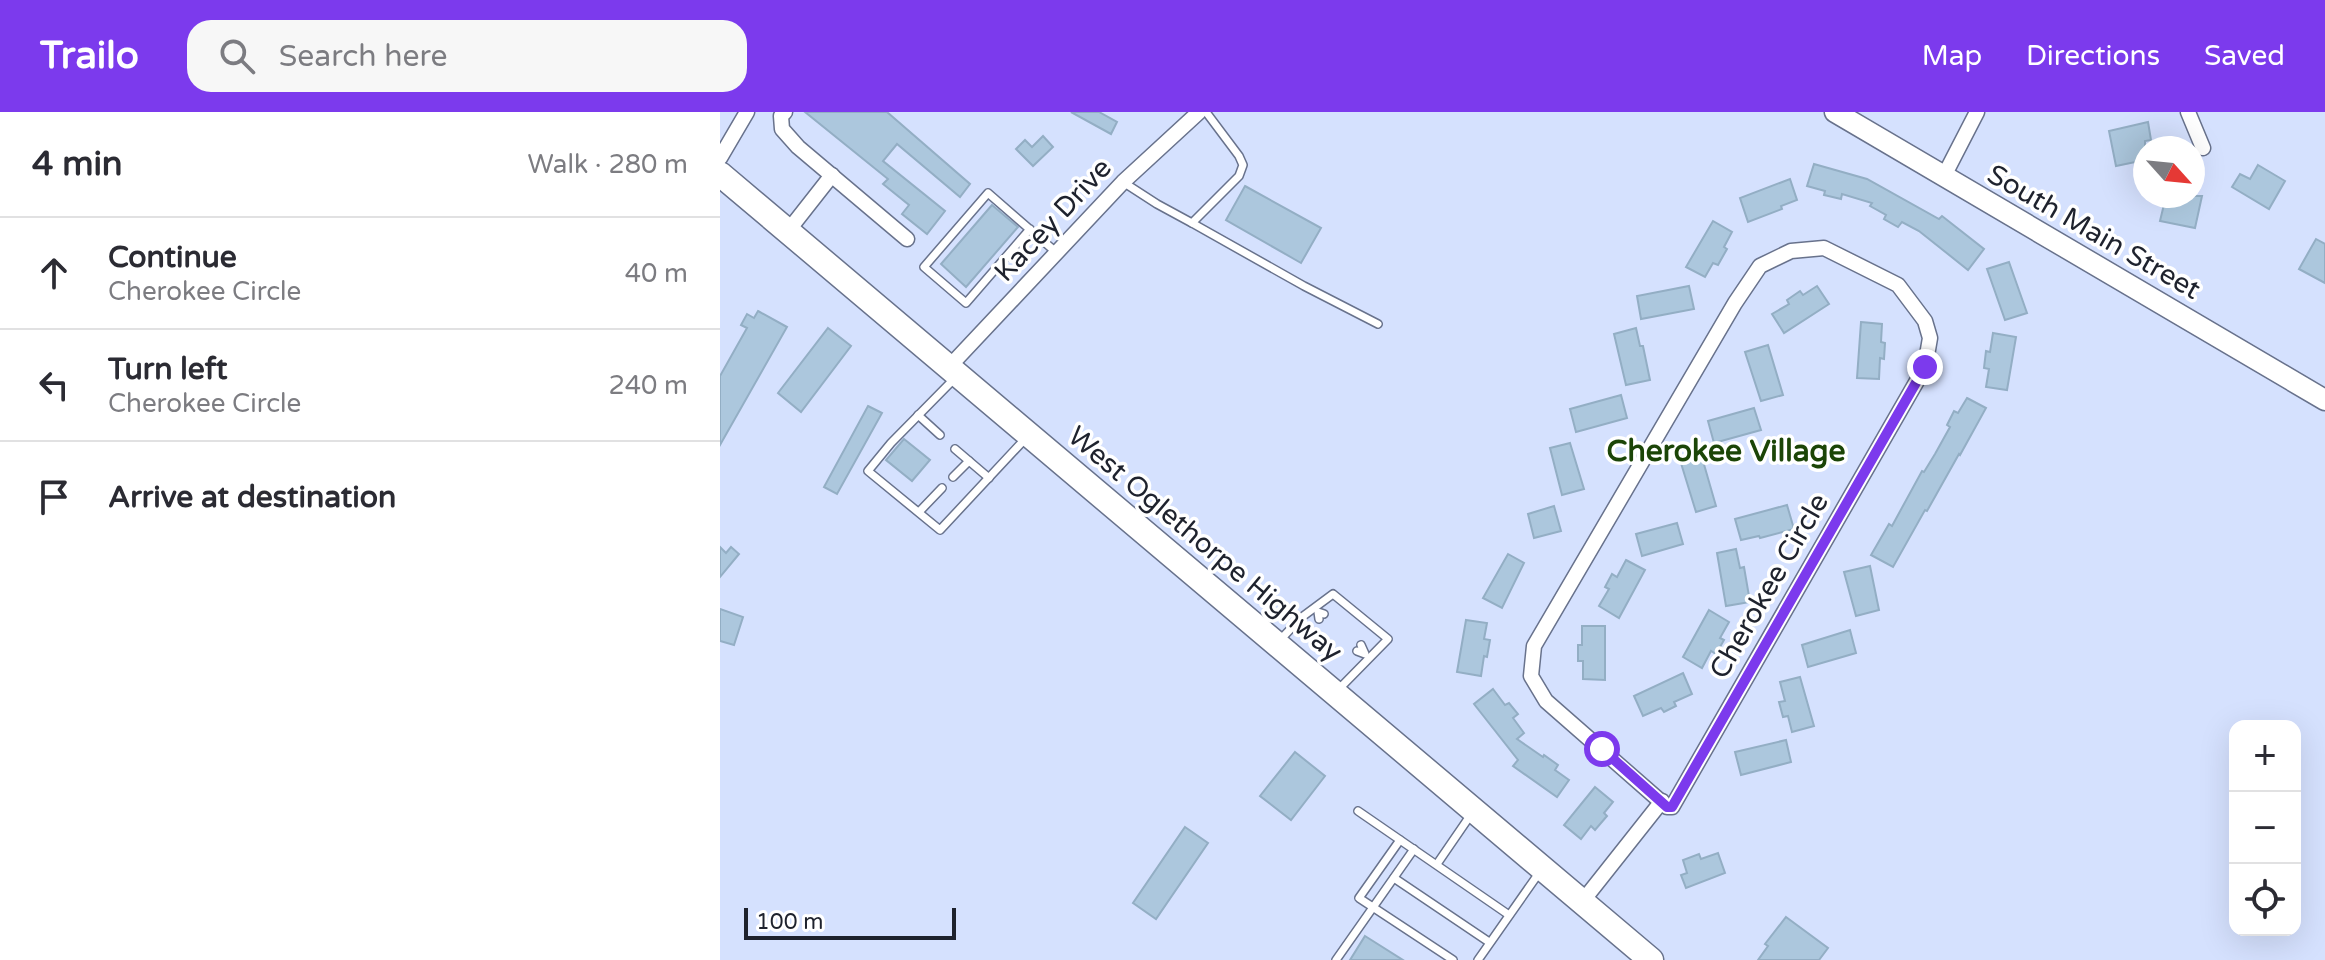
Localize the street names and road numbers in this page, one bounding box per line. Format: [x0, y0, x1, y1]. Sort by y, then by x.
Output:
street label: Kacey Drive [987, 151, 1119, 289]
street label: South Main Street [1981, 157, 2207, 307]
street label: West Oglethorpe Highway [1061, 419, 1349, 669]
street label: Cherokee Circle [1702, 487, 1836, 685]

